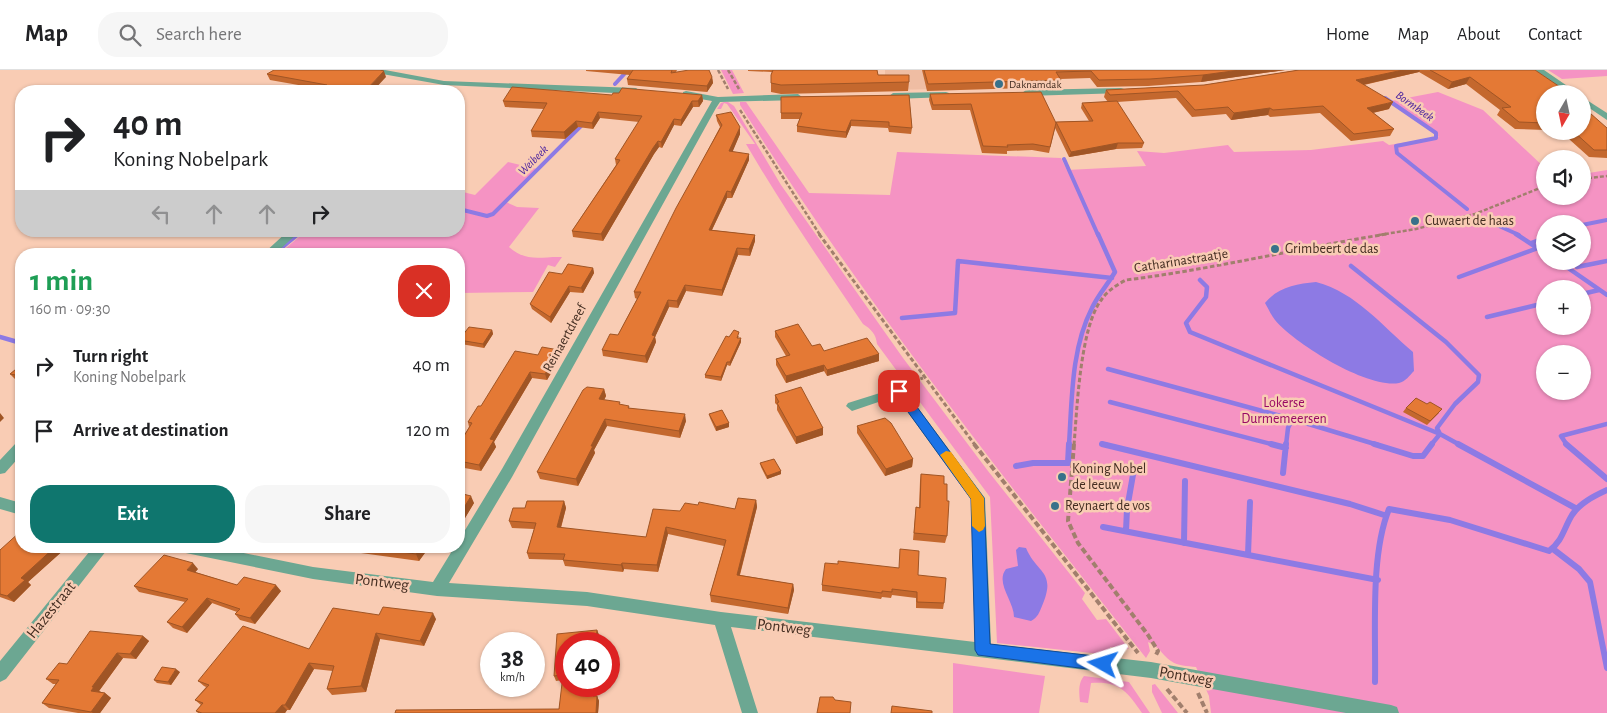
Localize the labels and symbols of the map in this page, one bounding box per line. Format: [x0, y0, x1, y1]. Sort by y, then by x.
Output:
marker: Daknamdak [993, 78, 1005, 90]
place label: Daknamdak [1009, 79, 1061, 90]
north arrow [1536, 85, 1591, 140]
water label: Bormbeek [1394, 89, 1437, 124]
water label: Weibeek [516, 142, 551, 177]
place label: Cuwaert de haas [1425, 214, 1514, 228]
marker: Cuwaert de haas [1409, 215, 1421, 227]
place label: Grimbeert de das [1285, 242, 1379, 256]
marker: Grimbeert de das [1269, 243, 1281, 255]
street label: Catharinastraatje [1133, 247, 1229, 275]
street label: Reinaertdreef [541, 301, 590, 374]
pin [878, 370, 920, 412]
park label: Lokerse Durmemeersen [1241, 396, 1327, 426]
place label: Koning Nobel de leeuw [1072, 462, 1146, 492]
marker: Koning Nobel de leeuw [1056, 471, 1068, 483]
place label: Reynaert de vos [1065, 499, 1150, 513]
marker: Reynaert de vos [1049, 500, 1061, 512]
street label: Pontweg [354, 571, 410, 593]
street label: Hazestraat [23, 579, 79, 641]
street label: Pontweg [756, 616, 812, 638]
speed limit sign: 40 [555, 632, 620, 697]
position arrow [1076, 637, 1128, 689]
street label: Pontweg [1158, 663, 1214, 689]

